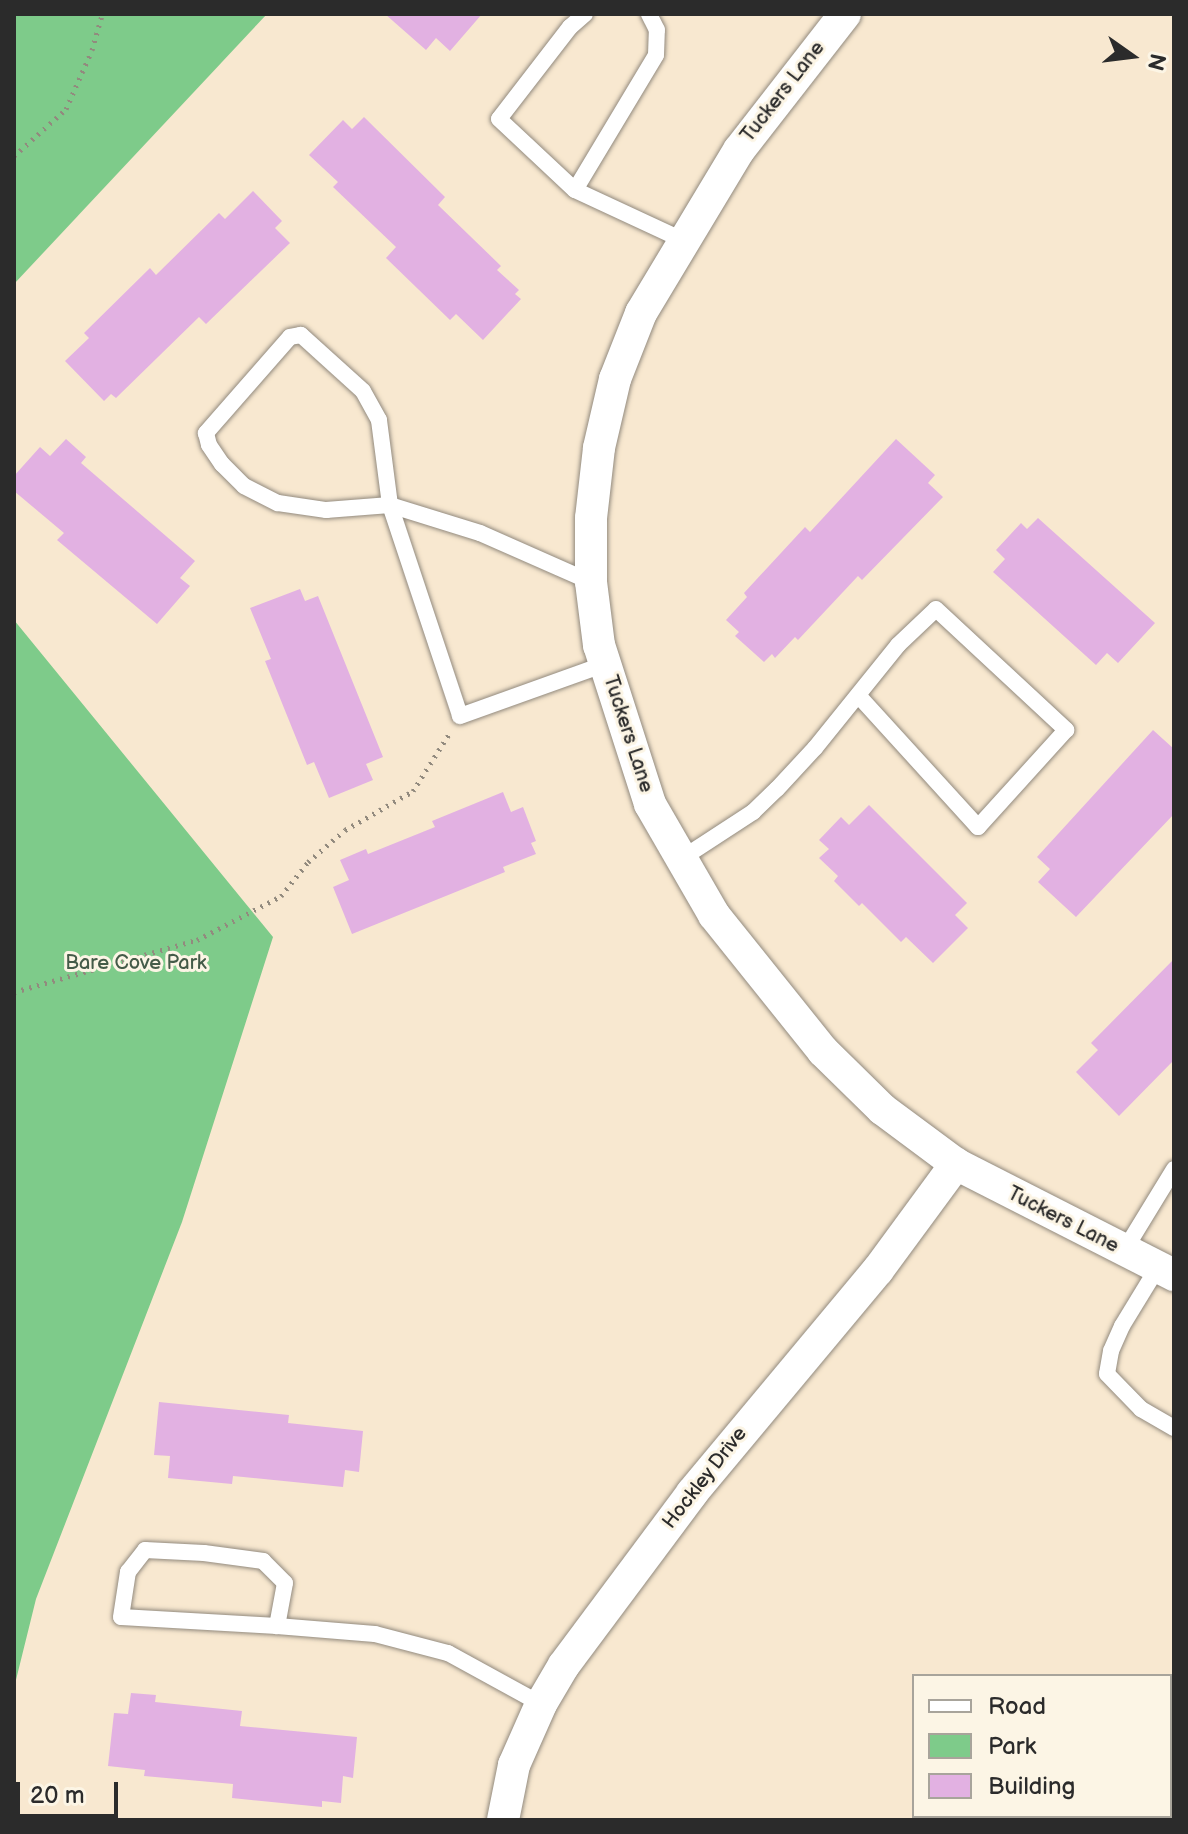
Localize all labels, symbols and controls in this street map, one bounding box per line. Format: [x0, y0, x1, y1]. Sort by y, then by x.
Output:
north arrow [1092, 16, 1172, 96]
street label: Tuckers Lane [736, 37, 830, 147]
text: N [1141, 51, 1171, 73]
street label: Tuckers Lane [598, 673, 658, 795]
park label: Bare Cove Park [65, 951, 207, 975]
street label: Tuckers Lane [1003, 1182, 1123, 1258]
street label: Hockley Drive [657, 1422, 753, 1534]
legend [912, 1674, 1172, 1818]
text: Road [988, 1692, 1046, 1721]
text: Park [988, 1732, 1036, 1761]
scale bar [20, 1766, 122, 1816]
text: Building [988, 1772, 1075, 1801]
text: 20 m [30, 1781, 85, 1810]

